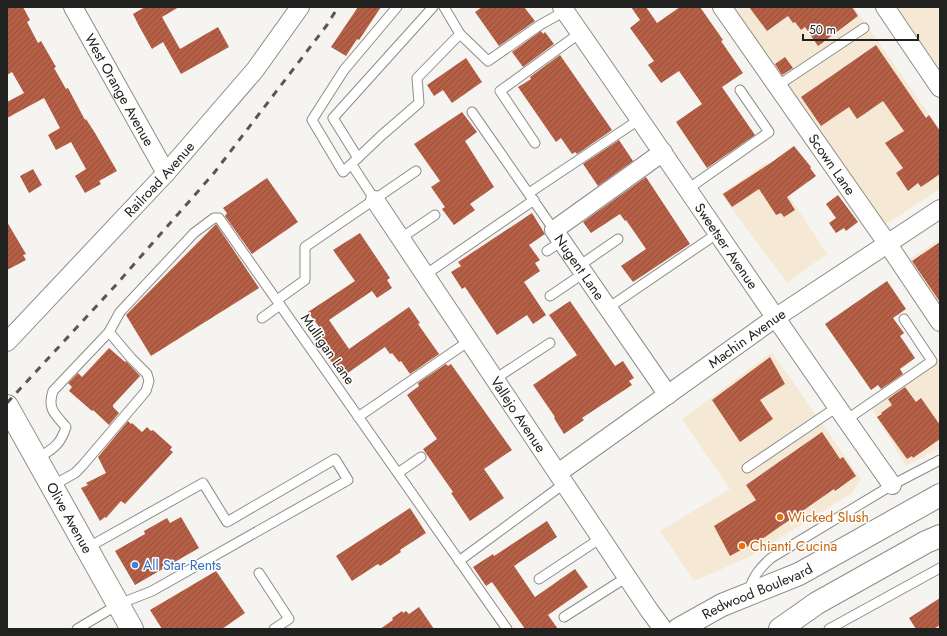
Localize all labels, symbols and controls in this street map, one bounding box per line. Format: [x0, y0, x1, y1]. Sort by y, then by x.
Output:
scale bar [803, 16, 918, 42]
text: 50 m [809, 21, 836, 39]
street label: West Orange Avenue [80, 30, 159, 150]
street label: Scown Lane [804, 130, 860, 199]
street label: Railroad Avenue [120, 137, 199, 221]
street label: Sweetser Avenue [690, 199, 763, 293]
street label: Nugent Lane [550, 230, 609, 304]
street label: Machin Avenue [704, 304, 790, 373]
street label: Mulligan Lane [296, 309, 360, 389]
street label: Vallejo Avenue [486, 373, 551, 456]
street label: Olive Avenue [42, 478, 98, 557]
place label: Wicked Slush [788, 507, 869, 527]
marker: Wicked Slush [775, 512, 785, 522]
place label: Chianti Cucina [750, 536, 837, 556]
marker: Chianti Cucina [737, 541, 747, 551]
place label: All Star Rents [143, 555, 221, 575]
street label: Redwood Boulevard [698, 558, 816, 624]
marker: All Star Rents [130, 560, 140, 570]

